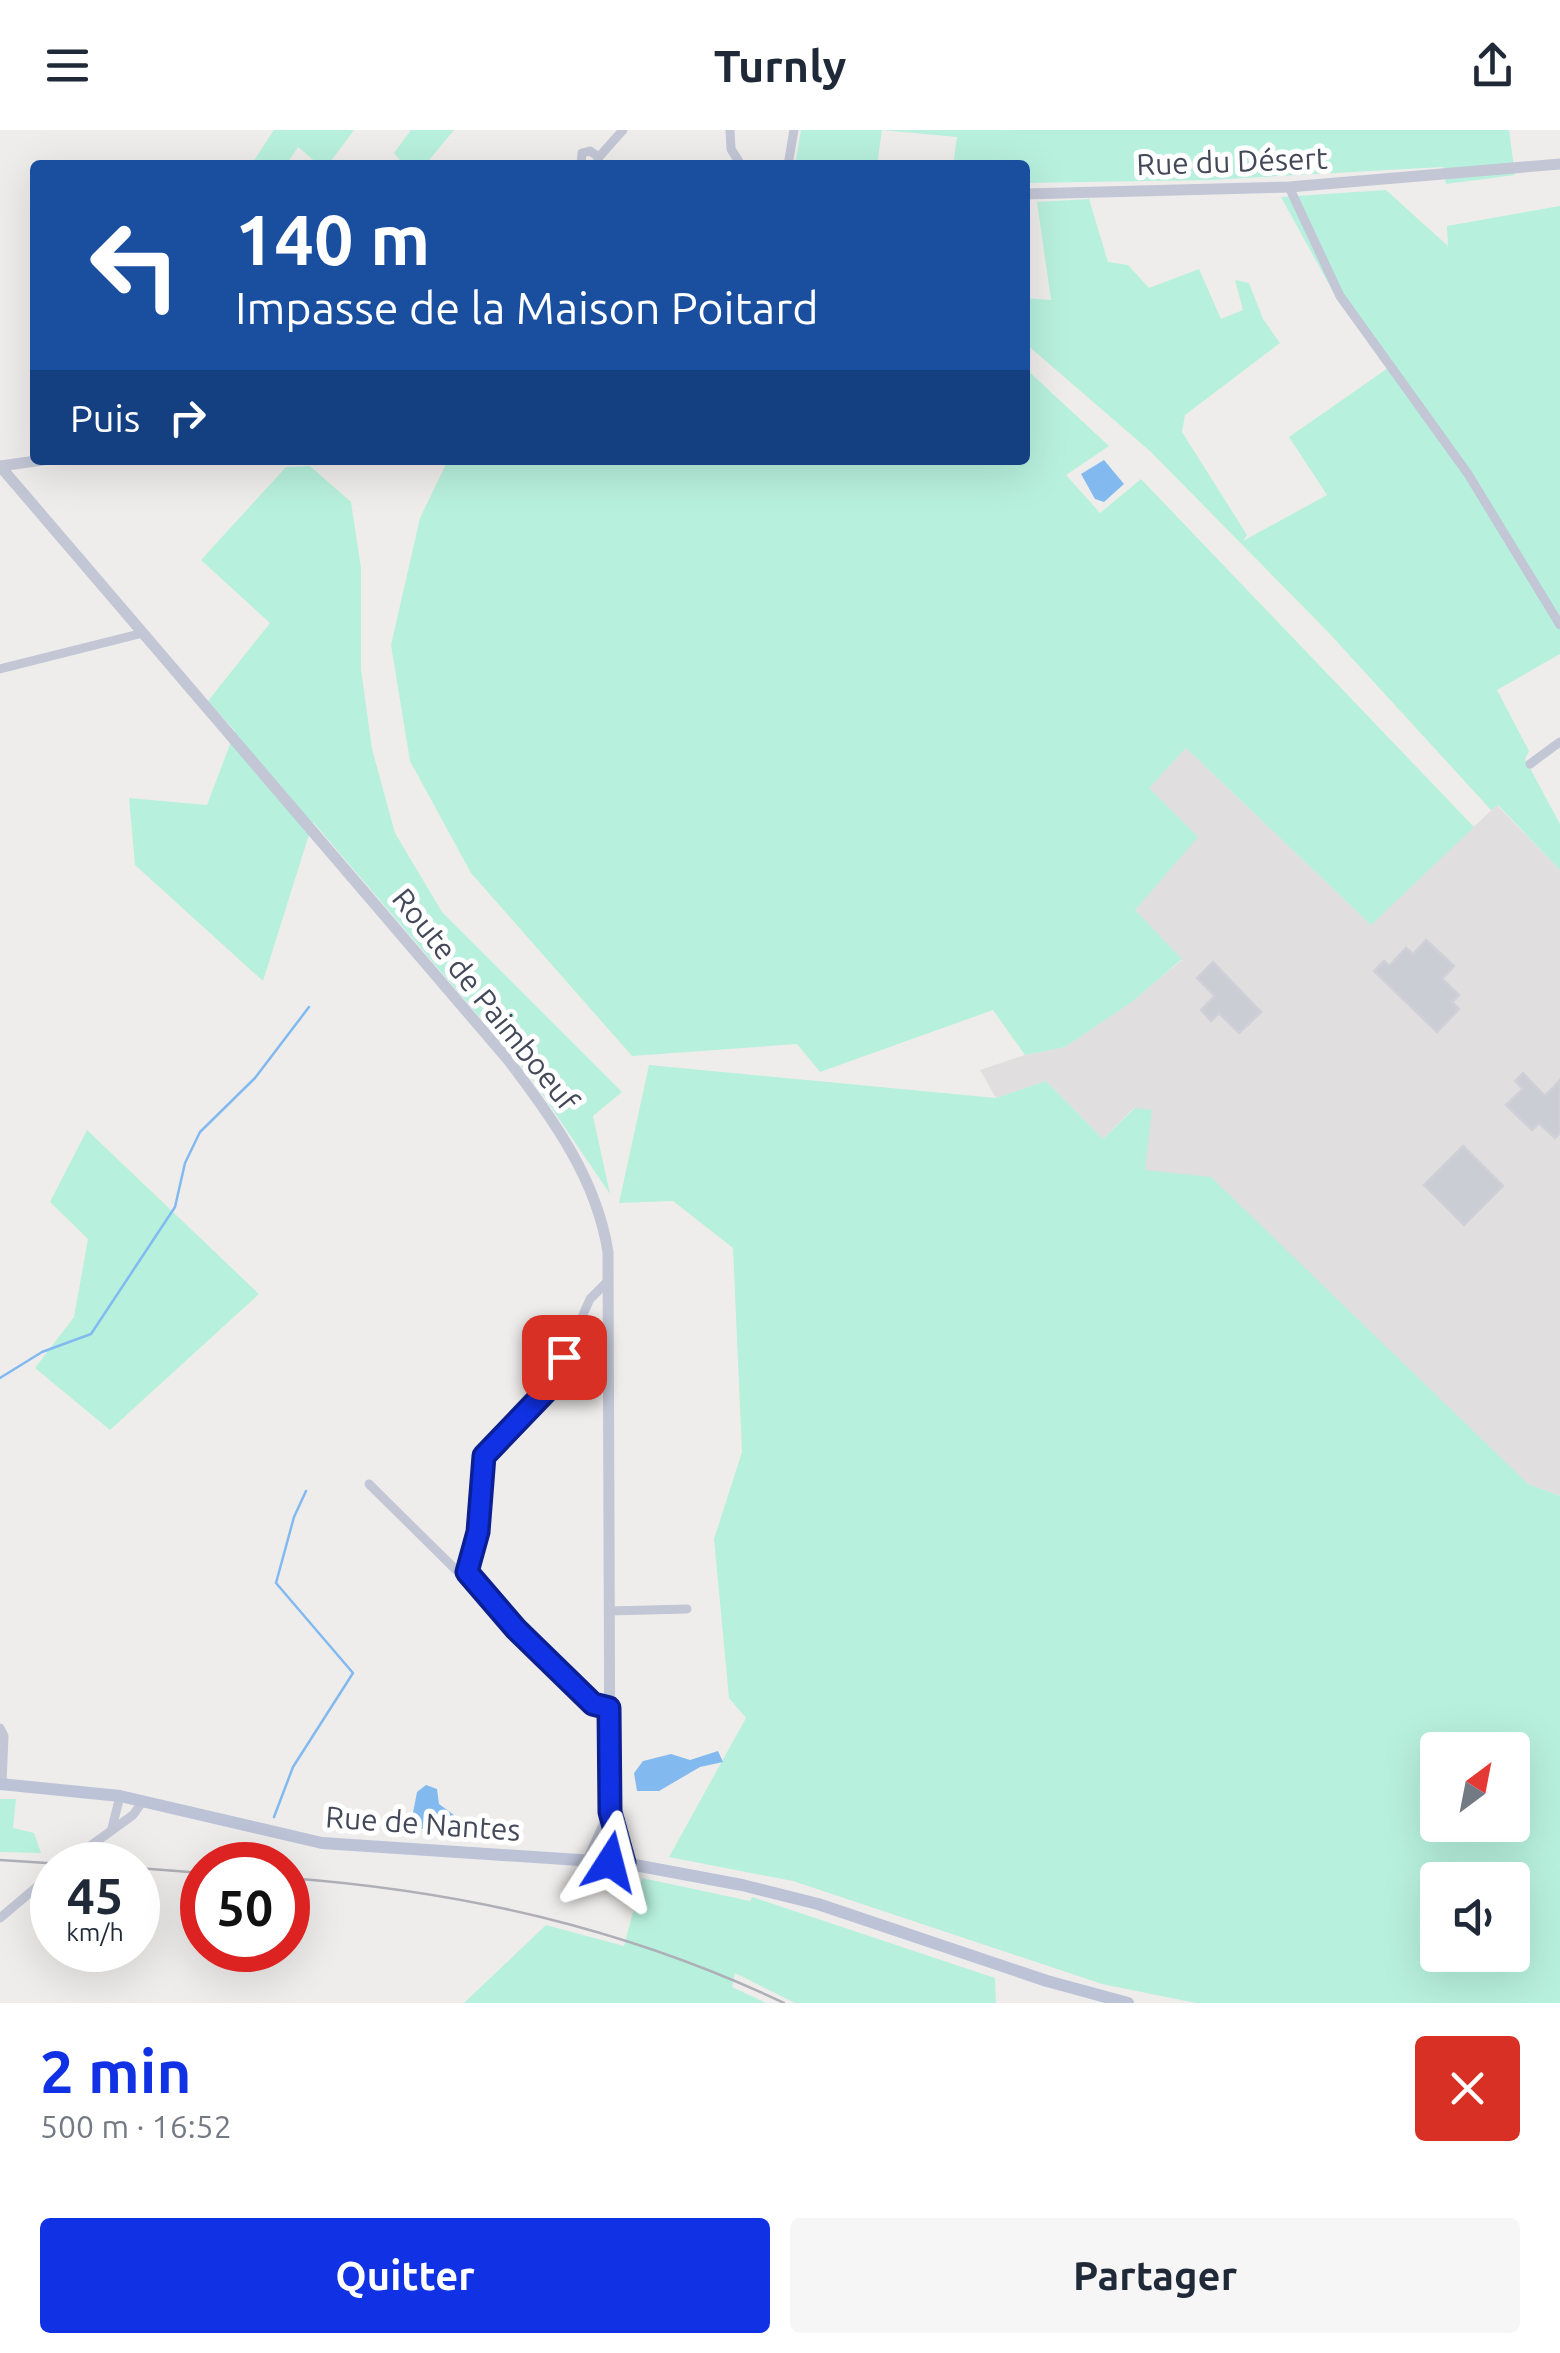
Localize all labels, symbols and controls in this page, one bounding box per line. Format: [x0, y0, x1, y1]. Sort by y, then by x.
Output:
icon: menu [40, 38, 95, 93]
icon: share [1465, 38, 1520, 93]
text: Turnly [714, 40, 846, 91]
street label: Rue du Désert [1136, 141, 1328, 181]
icon: left [70, 200, 200, 330]
text: 140 m [235, 200, 430, 278]
text: Impasse de la Maison Poitard [235, 282, 819, 333]
icon: right [160, 390, 215, 445]
text: Puis [70, 397, 140, 439]
street label: Route de Paimboeuf [386, 881, 586, 1118]
pin [522, 1315, 607, 1400]
icon: arrive [537, 1330, 592, 1385]
north arrow [1420, 1732, 1530, 1842]
map controls [1420, 1732, 1530, 1972]
street label: Rue de Nantes [324, 1799, 522, 1847]
position arrow [558, 1810, 662, 1914]
speed limit sign: 50 [180, 1842, 310, 1972]
button: sound [1420, 1862, 1530, 1972]
text: 45 [67, 1867, 123, 1923]
text: km/h [66, 1918, 124, 1946]
button: close [1415, 2036, 1520, 2141]
text: 2 min [40, 2037, 192, 2104]
text: 500 m · 16:52 [40, 2108, 232, 2144]
button: Quitter [40, 2218, 770, 2333]
button: Partager [790, 2218, 1520, 2333]

